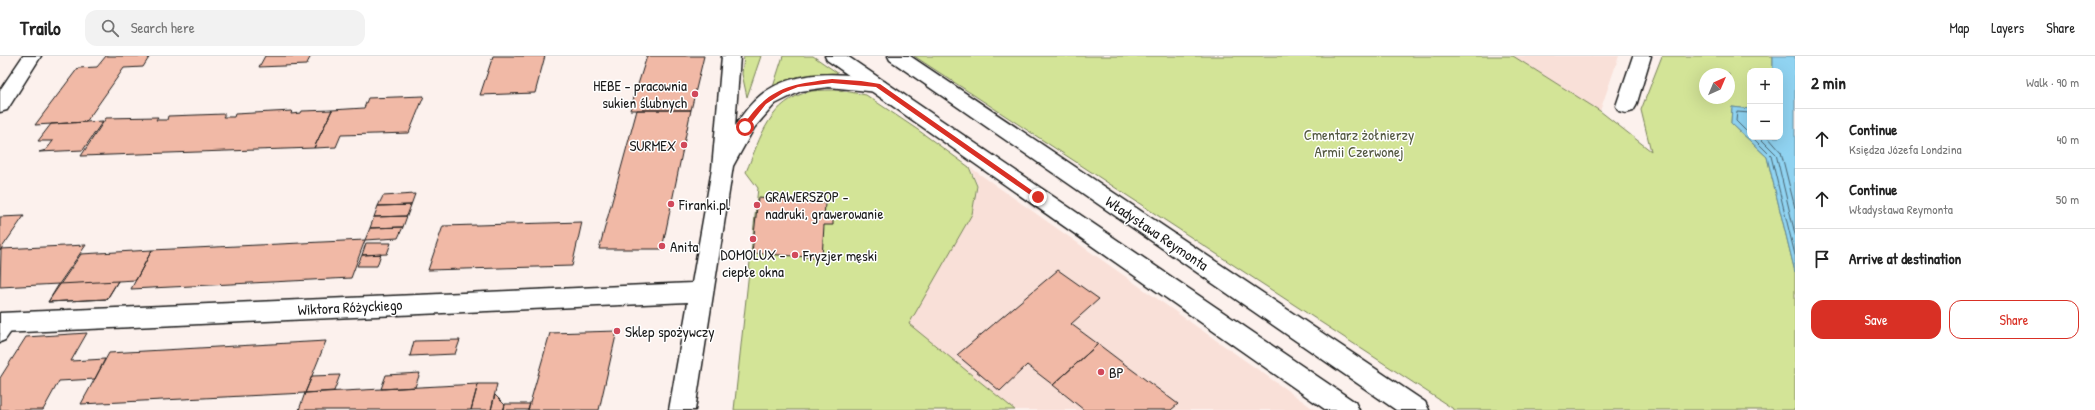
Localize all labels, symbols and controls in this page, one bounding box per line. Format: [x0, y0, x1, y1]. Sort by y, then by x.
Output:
search box [85, 10, 365, 46]
text: Trailo [20, 15, 61, 41]
icon: search [99, 17, 121, 39]
text: Search here [131, 17, 195, 38]
text: Map [1949, 18, 1969, 37]
text: Layers [1991, 18, 2024, 37]
text: Share [2046, 18, 2075, 37]
north arrow [1699, 68, 1735, 104]
map controls [1747, 68, 1783, 140]
button: + [1747, 68, 1783, 104]
text: 2 min [1811, 71, 1846, 94]
text: Walk · 90 m [2026, 73, 2079, 91]
place label: HEBE - pracownia sukien ślubnych [593, 75, 687, 113]
marker: HEBE - pracownia sukien ślubnych [690, 89, 700, 99]
button: − [1747, 104, 1783, 140]
route start [736, 118, 754, 136]
text: Continue [1849, 119, 1897, 140]
park label: Cmentarz żołnierzy Armii Czerwonej [1304, 124, 1414, 162]
icon: ahead [1811, 128, 1833, 150]
text: 40 m [2056, 130, 2079, 148]
place label: SURMEX [629, 135, 676, 156]
marker: SURMEX [679, 140, 689, 150]
text: Księdza Józefa Londzina [1849, 140, 1962, 158]
text: Continue [1849, 179, 1897, 200]
place label: GRAWERSZOP - nadruki, grawerowanie [765, 186, 883, 224]
route end [1029, 188, 1047, 206]
icon: ahead [1811, 188, 1833, 210]
text: 50 m [2056, 190, 2079, 208]
street label: Władysława Reymonta [1101, 191, 1213, 275]
place label: Firanki.pl [678, 194, 730, 215]
marker: Firanki.pl [666, 199, 676, 209]
marker: GRAWERSZOP - nadruki, grawerowanie [752, 200, 762, 210]
text: Władysława Reymonta [1849, 200, 1953, 218]
marker: DOMOLUX - ciepłe okna [748, 234, 758, 244]
place label: Anita [670, 236, 699, 257]
marker: Anita [657, 241, 667, 251]
place label: DOMOLUX - ciepłe okna [720, 244, 786, 282]
place label: Fryzjer męski [802, 245, 877, 266]
icon: arrive [1811, 248, 1833, 270]
text: Arrive at destination [1849, 248, 1961, 269]
marker: Fryzjer męski [790, 250, 800, 260]
street label: Wiktora Różyckiego [297, 294, 403, 320]
button: Save [1811, 300, 1941, 339]
button: Share [1949, 300, 2079, 339]
place label: Sklep spożywczy [625, 321, 714, 342]
marker: Sklep spożywczy [612, 326, 622, 336]
place label: BP [1109, 362, 1124, 383]
marker: BP [1096, 367, 1106, 377]

